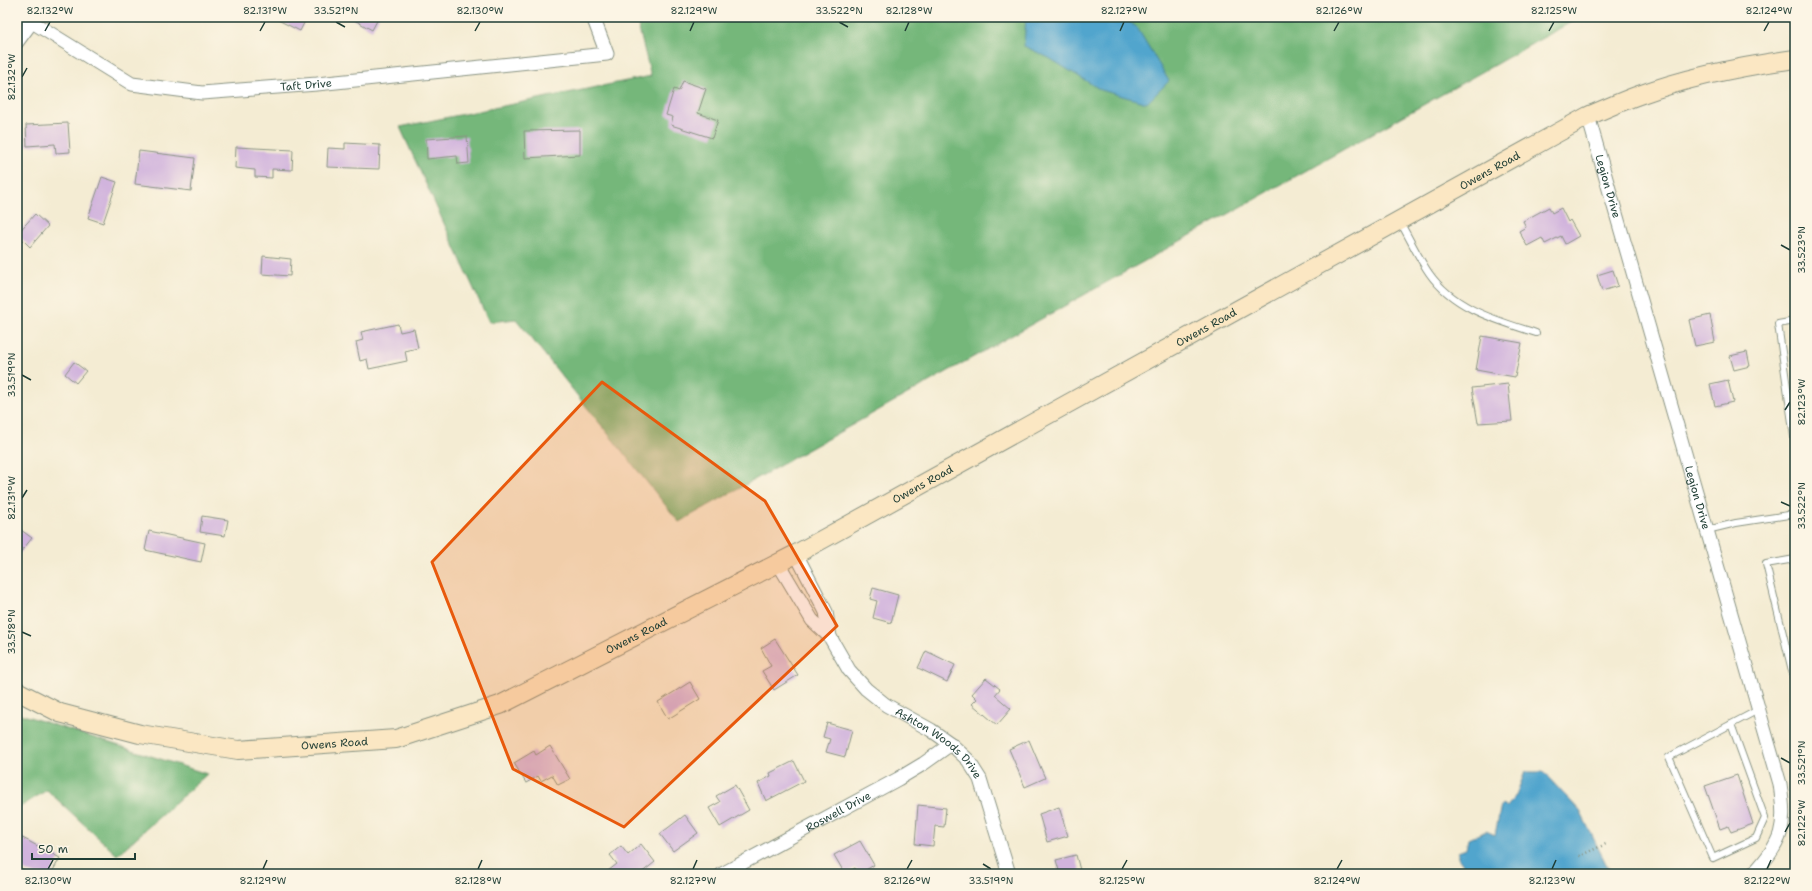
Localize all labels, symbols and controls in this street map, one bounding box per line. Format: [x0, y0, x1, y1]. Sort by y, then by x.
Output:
text: 82.132°W [27, 4, 74, 17]
text: 82.131°W [243, 4, 287, 17]
text: 33.521°N [314, 4, 358, 17]
text: 82.130°W [456, 4, 504, 17]
text: 82.129°W [671, 4, 718, 17]
text: 33.522°N [815, 4, 863, 17]
text: 82.128°W [885, 4, 933, 17]
text: 82.127°W [1101, 4, 1148, 17]
text: 82.126°W [1316, 4, 1363, 17]
text: 82.125°W [1531, 4, 1578, 17]
text: 82.124°W [1746, 4, 1793, 17]
text: 82.132°W [5, 53, 18, 100]
street label: Taft Drive [280, 76, 333, 95]
street label: Owens Road [1457, 148, 1523, 194]
street label: Legion Drive [1591, 153, 1624, 220]
text: 33.523°N [1795, 226, 1808, 274]
street label: Owens Road [1173, 305, 1239, 350]
text: 33.519°N [5, 353, 18, 397]
text: 82.123°W [1795, 378, 1808, 425]
street label: Owens Road [890, 462, 956, 507]
street label: Legion Drive [1681, 464, 1713, 531]
text: 82.131°W [5, 476, 18, 520]
text: 33.522°N [1795, 482, 1808, 530]
text: 33.518°N [5, 609, 18, 655]
street label: Owens Road [603, 614, 670, 658]
street label: Ashton Woods Drive [892, 705, 985, 782]
street label: Owens Road [300, 734, 369, 754]
text: 33.521°N [1795, 741, 1808, 785]
street label: Roswell Drive [803, 788, 874, 835]
text: 82.122°W [1795, 799, 1808, 846]
scale bar [32, 835, 135, 861]
text: 50 m [38, 841, 68, 857]
text: 82.130°W [24, 874, 72, 887]
text: 82.129°W [240, 874, 287, 887]
text: 82.128°W [454, 874, 502, 887]
text: 82.127°W [670, 874, 717, 887]
text: 82.126°W [884, 874, 931, 887]
text: 33.519°N [969, 874, 1013, 887]
text: 82.125°W [1099, 874, 1146, 887]
text: 82.124°W [1314, 874, 1361, 887]
text: 82.123°W [1529, 874, 1576, 887]
text: 82.122°W [1744, 874, 1791, 887]

